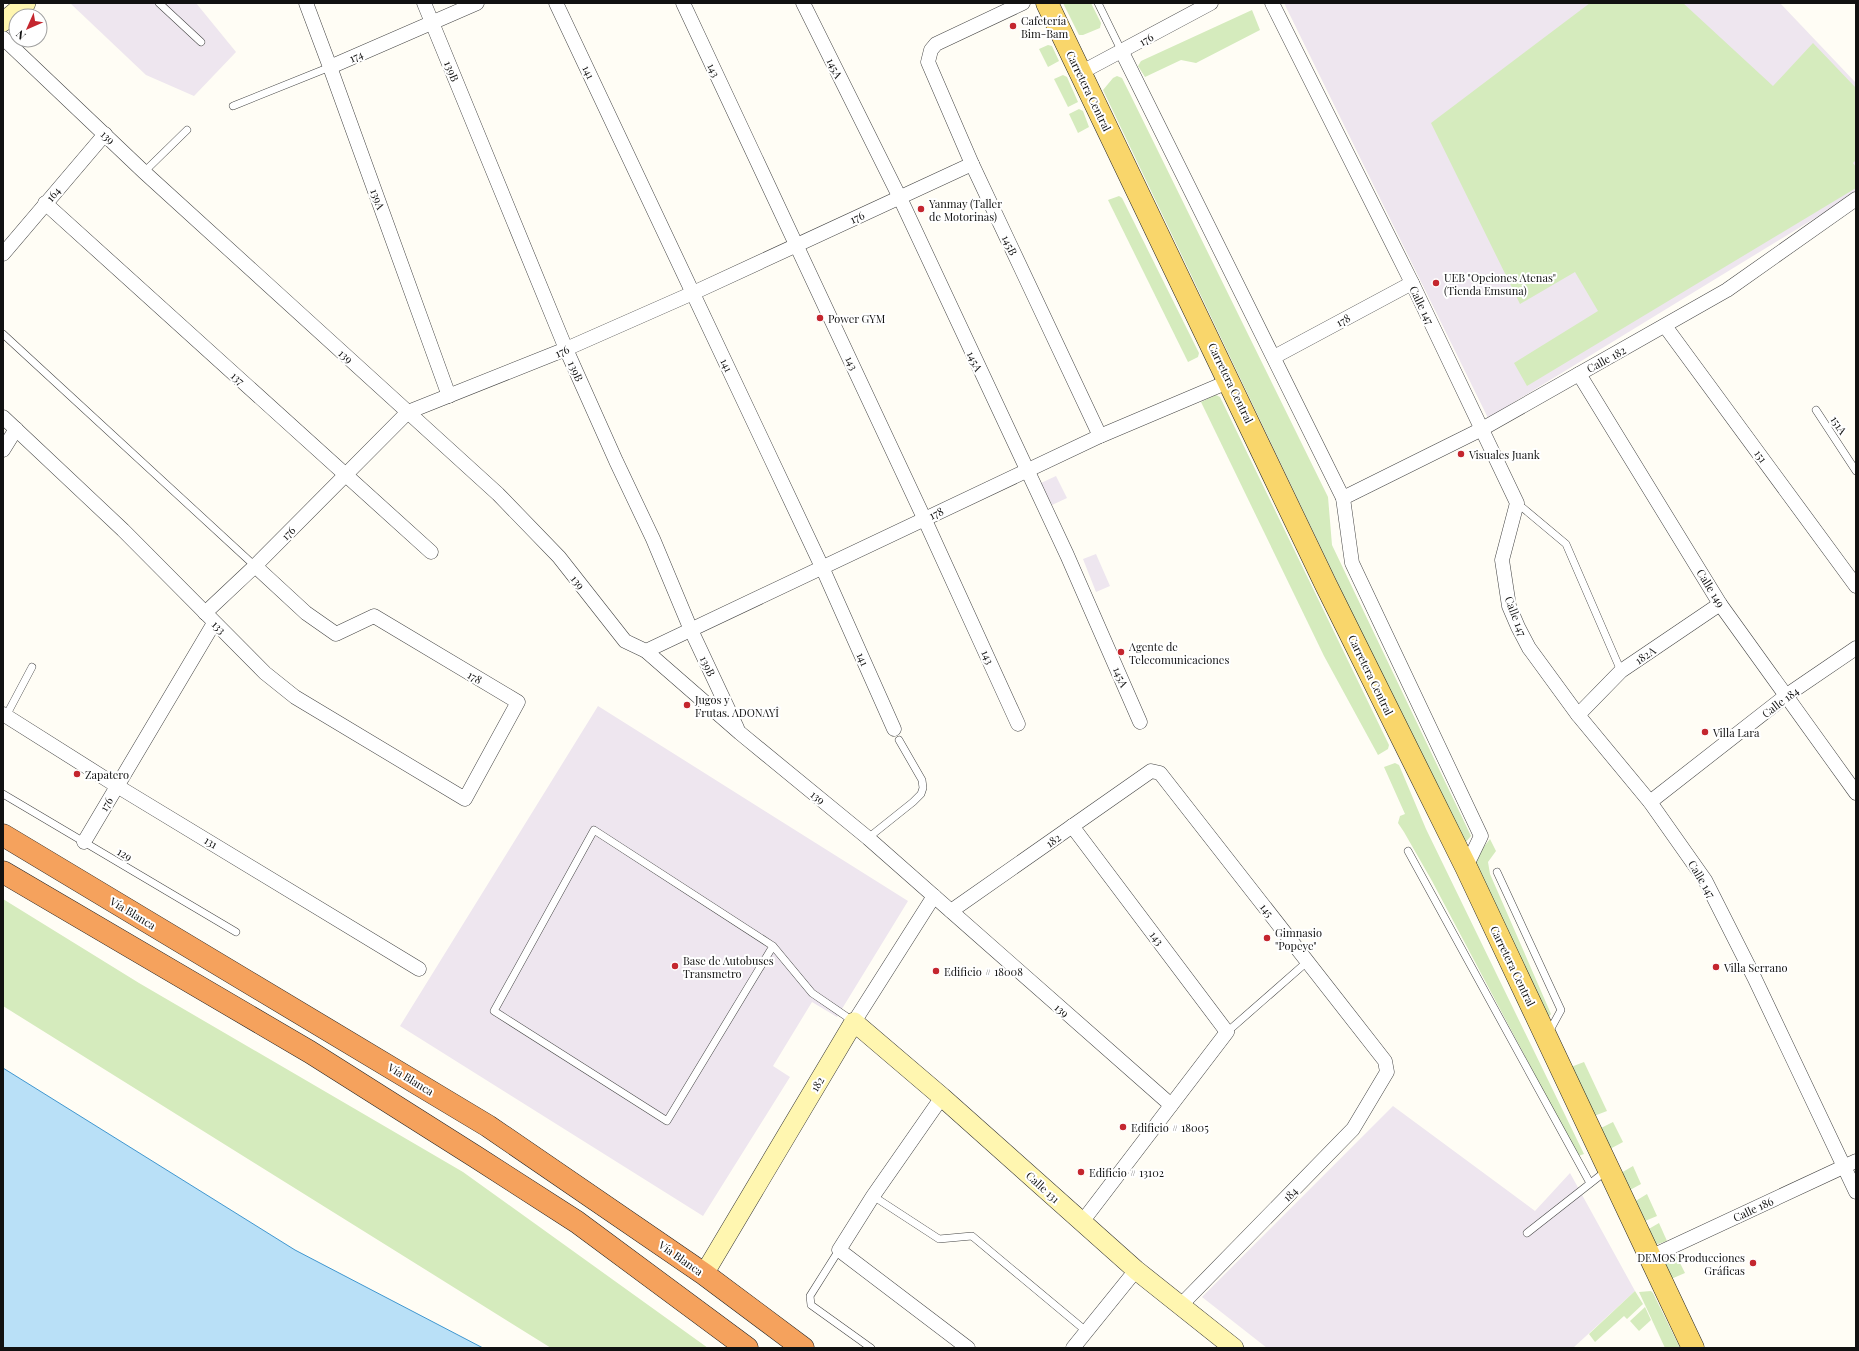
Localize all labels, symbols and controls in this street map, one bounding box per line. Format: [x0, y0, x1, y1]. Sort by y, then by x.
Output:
north arrow [8, 8, 48, 48]
place label: Cafetería Bim-Bam [1021, 13, 1068, 41]
marker: Cafetería Bim-Bam [1008, 21, 1018, 31]
text: N [12, 27, 29, 44]
street label: 176 [1136, 29, 1156, 49]
street label: 174 [347, 46, 366, 66]
street label: Carretera Central [1063, 48, 1115, 134]
street label: 145A [824, 55, 846, 81]
street label: 139B [441, 58, 463, 84]
street label: 143 [704, 60, 724, 80]
street label: 141 [579, 63, 599, 81]
street label: 139 [98, 127, 119, 148]
street label: 164 [42, 183, 64, 205]
street label: 139A [367, 186, 389, 212]
place label: Yanmay (Taller de Motorinas) [928, 196, 1002, 224]
marker: Yanmay (Taller de Motorinas) [916, 204, 926, 214]
street label: 176 [847, 207, 867, 227]
street label: 145B [999, 232, 1021, 258]
place label: UEB "Opciones Atenas" (Tienda Emsuna) [1444, 270, 1556, 298]
marker: UEB "Opciones Atenas" (Tienda Emsuna) [1431, 278, 1441, 288]
street label: Calle 147 [1406, 283, 1438, 327]
street label: 178 [1333, 310, 1353, 330]
place label: Power GYM [828, 311, 886, 326]
marker: Power GYM [815, 313, 825, 323]
street label: Carretera Central [1205, 340, 1257, 426]
street label: 176 [553, 341, 572, 361]
street label: Calle 182 [1584, 342, 1628, 376]
street label: 139 [336, 346, 357, 367]
street label: 145A [964, 348, 986, 374]
street label: 143 [842, 353, 862, 373]
street label: 141 [717, 356, 737, 374]
street label: 139B [565, 358, 587, 384]
street label: 137 [228, 368, 248, 388]
street label: 151A [1827, 413, 1851, 437]
place label: Visuales Juank [1468, 447, 1540, 462]
street label: 151 [1751, 447, 1771, 465]
marker: Visuales Juank [1456, 449, 1466, 459]
street label: 178 [926, 503, 946, 523]
street label: 176 [278, 522, 299, 543]
street label: Calle 149 [1693, 566, 1729, 610]
street label: 139 [568, 572, 589, 593]
street label: Calle 147 [1502, 594, 1531, 638]
street label: 133 [209, 617, 229, 637]
street label: Carretera Central [1345, 632, 1397, 718]
place label: Agente de Telecomunicaciones [1128, 639, 1229, 667]
street label: 182А [1632, 643, 1658, 667]
street label: 143 [978, 647, 998, 667]
marker: Agente de Telecomunicaciones [1116, 647, 1126, 657]
street label: 141 [853, 650, 873, 668]
street label: 139B [697, 653, 719, 679]
street label: 145A [1110, 664, 1132, 690]
street label: 178 [465, 667, 485, 687]
street label: Calle 184 [1758, 683, 1802, 721]
place label: Jugos y Frutas. ADONAYÎ [694, 692, 780, 720]
marker: Jugos y Frutas. ADONAYÎ [682, 700, 692, 710]
place label: Villa Lara [1712, 725, 1760, 740]
marker: Villa Lara [1700, 727, 1710, 737]
place label: Zapatero [85, 767, 129, 782]
marker: Zapatero [72, 769, 82, 779]
street label: 139 [808, 787, 829, 808]
street label: 176 [96, 794, 116, 814]
street label: 182 [1043, 830, 1063, 850]
street label: 131 [202, 832, 220, 852]
street label: 129 [115, 844, 136, 864]
street label: Calle 147 [1685, 857, 1719, 901]
street label: Vía Blanca [106, 893, 159, 933]
street label: 145 [1257, 900, 1278, 920]
street label: Carretera Central [1487, 923, 1539, 1009]
place label: Gimnasio "Popeye" [1275, 925, 1322, 953]
street label: 143 [1147, 928, 1167, 948]
marker: Gimnasio "Popeye" [1262, 933, 1272, 943]
place label: Base de Autobuses Transmetro [683, 953, 774, 981]
place label: Villa Serrano [1723, 960, 1788, 975]
marker: Base de Autobuses Transmetro [670, 961, 680, 971]
marker: Villa Serrano [1711, 962, 1721, 972]
place label: Edificio # 18008 [944, 964, 1023, 979]
marker: Edificio # 18008 [931, 966, 941, 976]
street label: 139 [1052, 1000, 1073, 1021]
street label: Vía Blanca [384, 1059, 437, 1099]
street label: 182 [807, 1074, 827, 1094]
place label: Edificio # 18005 [1131, 1120, 1209, 1135]
marker: Edificio # 18005 [1118, 1122, 1128, 1132]
place label: Edificio # 13102 [1089, 1165, 1164, 1180]
marker: Edificio # 13102 [1076, 1167, 1086, 1177]
street label: Calle 131 [1023, 1168, 1063, 1206]
street label: 184 [1279, 1183, 1301, 1205]
street label: Calle 186 [1730, 1193, 1776, 1225]
street label: Vía Blanca [655, 1237, 707, 1279]
place label: DEMOS Producciones Gráficas [1637, 1250, 1745, 1278]
marker: DEMOS Producciones Gráficas [1748, 1258, 1758, 1268]

